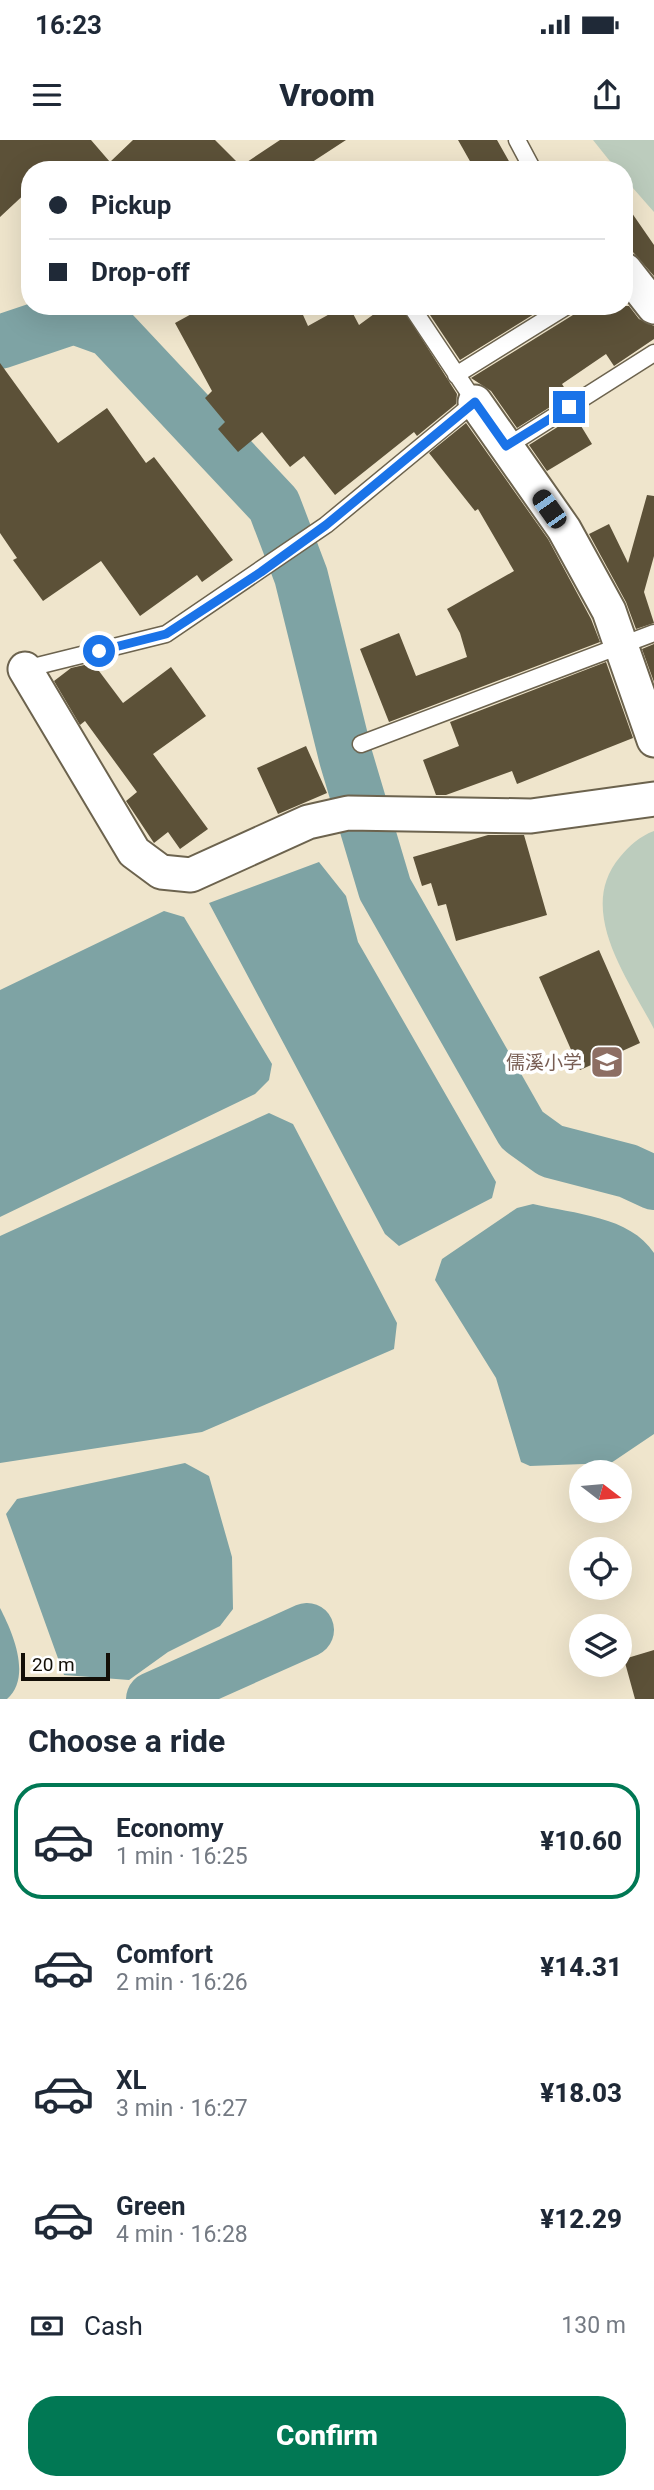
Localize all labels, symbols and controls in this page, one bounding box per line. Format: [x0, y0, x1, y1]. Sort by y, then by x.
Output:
text: 16:23 [35, 10, 102, 40]
icon: menu [28, 76, 66, 114]
text: Vroom [279, 76, 375, 114]
icon: share [588, 76, 626, 114]
text: Pickup [91, 190, 171, 220]
text: Drop-off [91, 257, 190, 287]
route end [553, 391, 585, 423]
car [529, 486, 570, 532]
route start [83, 635, 115, 667]
school or university icon: 儒溪小学 [588, 1043, 626, 1081]
place label: 儒溪小学 [506, 1051, 582, 1074]
north arrow [569, 1460, 632, 1522]
map controls [569, 1460, 632, 1677]
button: locate [569, 1537, 632, 1600]
button: layers [569, 1614, 632, 1677]
scale bar [21, 1650, 110, 1682]
text: 20 m [32, 1653, 75, 1676]
text: Choose a ride [28, 1722, 225, 1760]
icon: car [32, 1810, 95, 1873]
text: Economy [116, 1813, 223, 1843]
text: ¥10.60 [540, 1826, 622, 1856]
text: 1 min · 16:25 [116, 1843, 248, 1870]
icon: car [32, 1936, 95, 1999]
text: Comfort [116, 1939, 213, 1969]
text: ¥14.31 [540, 1952, 622, 1982]
text: 2 min · 16:26 [116, 1969, 248, 1996]
icon: car [32, 2062, 95, 2125]
text: XL [116, 2065, 147, 2095]
text: ¥18.03 [540, 2078, 622, 2108]
text: 3 min · 16:27 [116, 2095, 248, 2122]
icon: car [32, 2188, 95, 2251]
text: Green [116, 2191, 186, 2221]
text: ¥12.29 [540, 2204, 622, 2234]
text: 4 min · 16:28 [116, 2221, 248, 2248]
icon: cash [28, 2307, 66, 2345]
text: Cash [84, 2311, 143, 2341]
text: 130 m [561, 2312, 626, 2339]
button: Confirm [28, 2396, 626, 2476]

